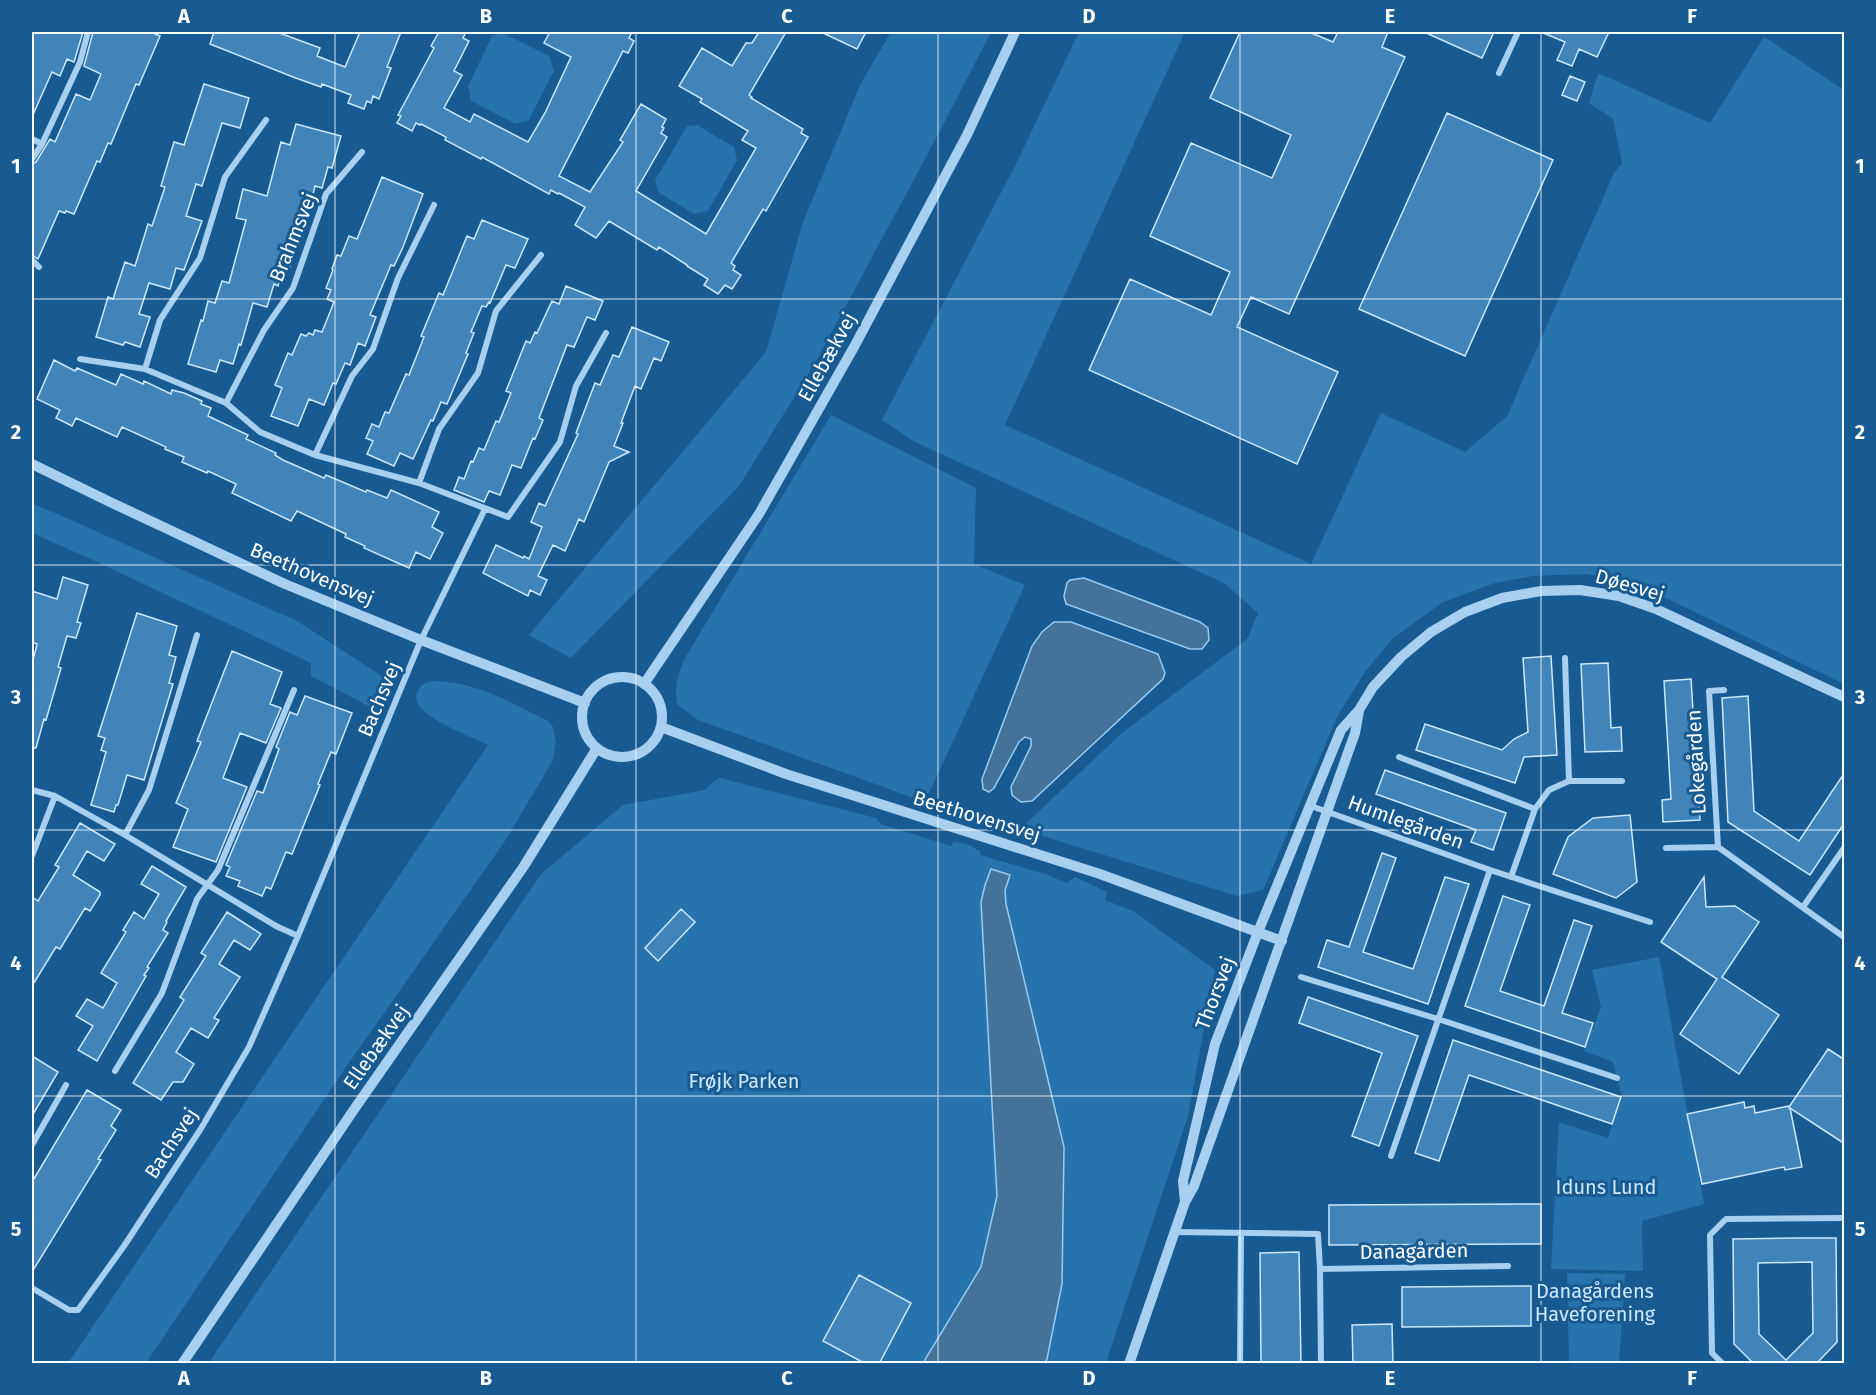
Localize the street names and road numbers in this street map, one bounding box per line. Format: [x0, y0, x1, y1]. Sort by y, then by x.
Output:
street label: Brahmsvej [264, 189, 322, 285]
street label: Ellebækvej [793, 308, 861, 406]
street label: Beethovensvej [246, 537, 378, 611]
street label: Døesvej [1593, 564, 1667, 606]
street label: Bachsvej [352, 658, 406, 740]
street label: Lokegården [1681, 709, 1711, 815]
street label: Beethovensvej [910, 785, 1044, 847]
street label: Humlegården [1345, 790, 1467, 854]
street label: Thorsvej [1190, 953, 1240, 1033]
street label: Ellebækvej [338, 1000, 414, 1094]
street label: Bachsvej [139, 1103, 203, 1183]
street label: Danagården [1360, 1238, 1468, 1264]

